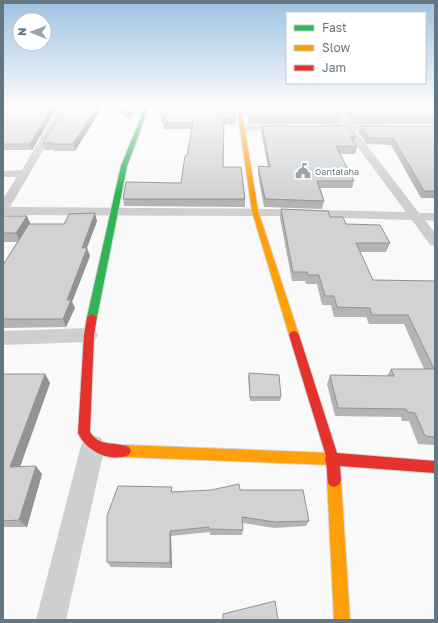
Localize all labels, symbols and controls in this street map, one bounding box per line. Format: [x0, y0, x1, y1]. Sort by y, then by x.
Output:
north arrow [12, 12, 52, 52]
legend [286, 12, 426, 84]
text: Fast [322, 20, 347, 35]
text: N [15, 28, 28, 36]
text: Slow [322, 40, 350, 55]
text: Jam [322, 60, 346, 75]
public building icon: Gantalaha [294, 162, 312, 180]
place label: Gantalaha [315, 166, 359, 177]

